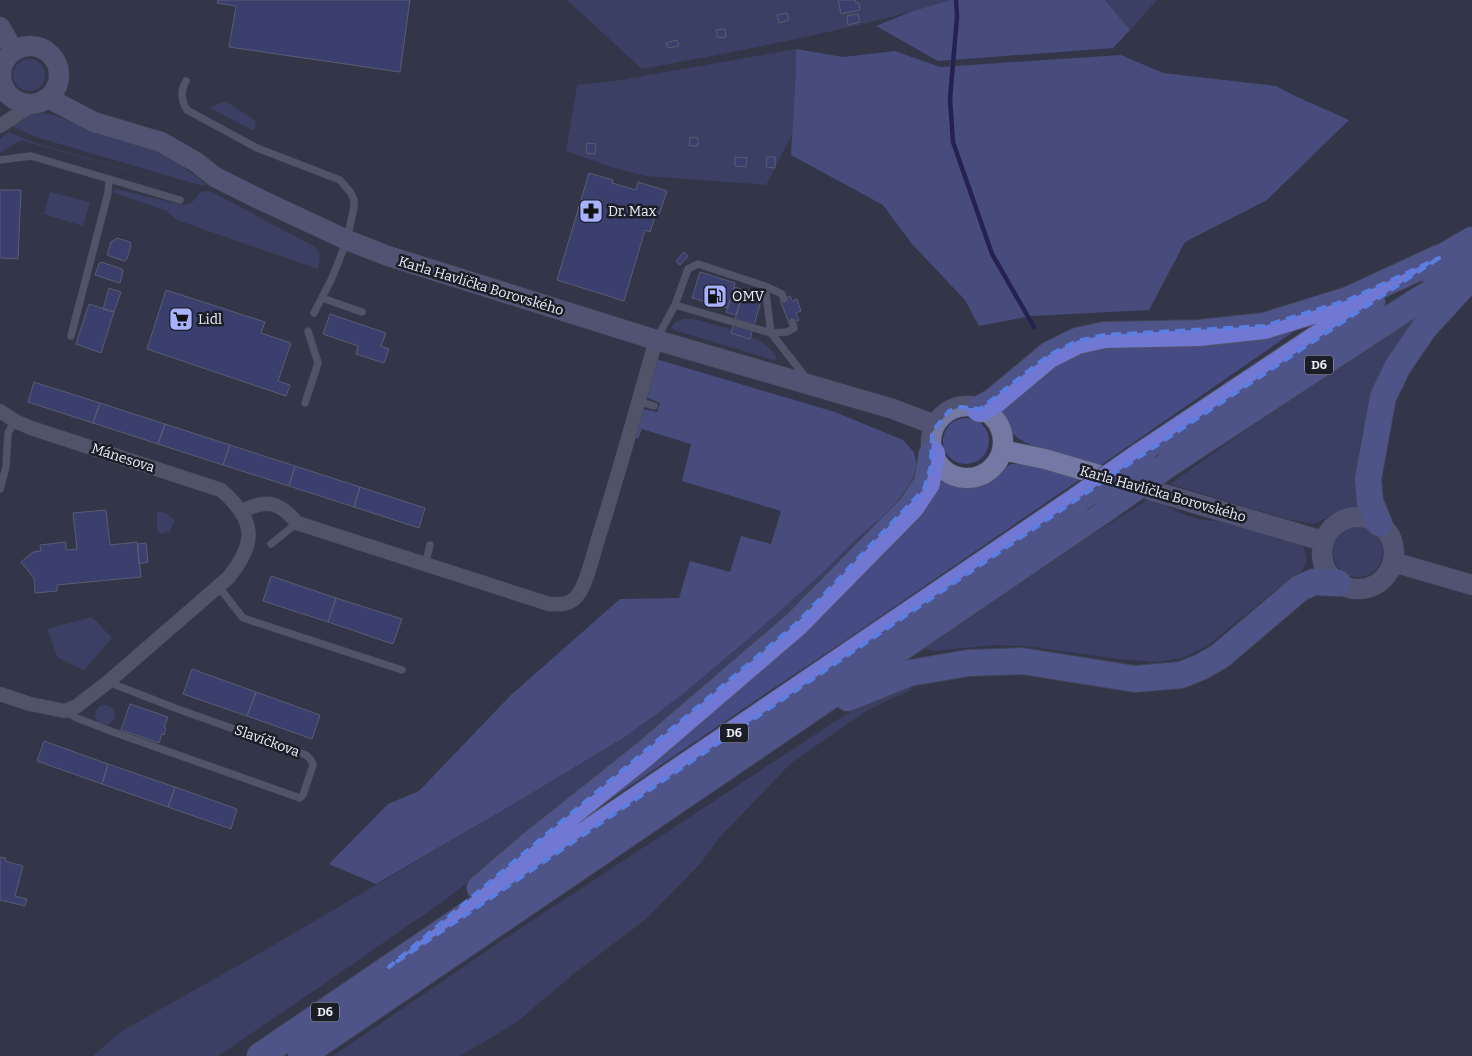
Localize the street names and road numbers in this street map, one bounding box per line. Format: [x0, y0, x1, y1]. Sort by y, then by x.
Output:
street label: Karla Havlíčka Borovského [396, 253, 566, 319]
road number: D6 [1305, 356, 1333, 374]
street label: Mánesova [89, 440, 157, 476]
street label: Karla Havlíčka Borovského [1078, 462, 1248, 526]
street label: Slavíčkova [232, 721, 302, 761]
road number: D6 [720, 724, 748, 742]
road number: D6 [311, 1002, 339, 1022]

